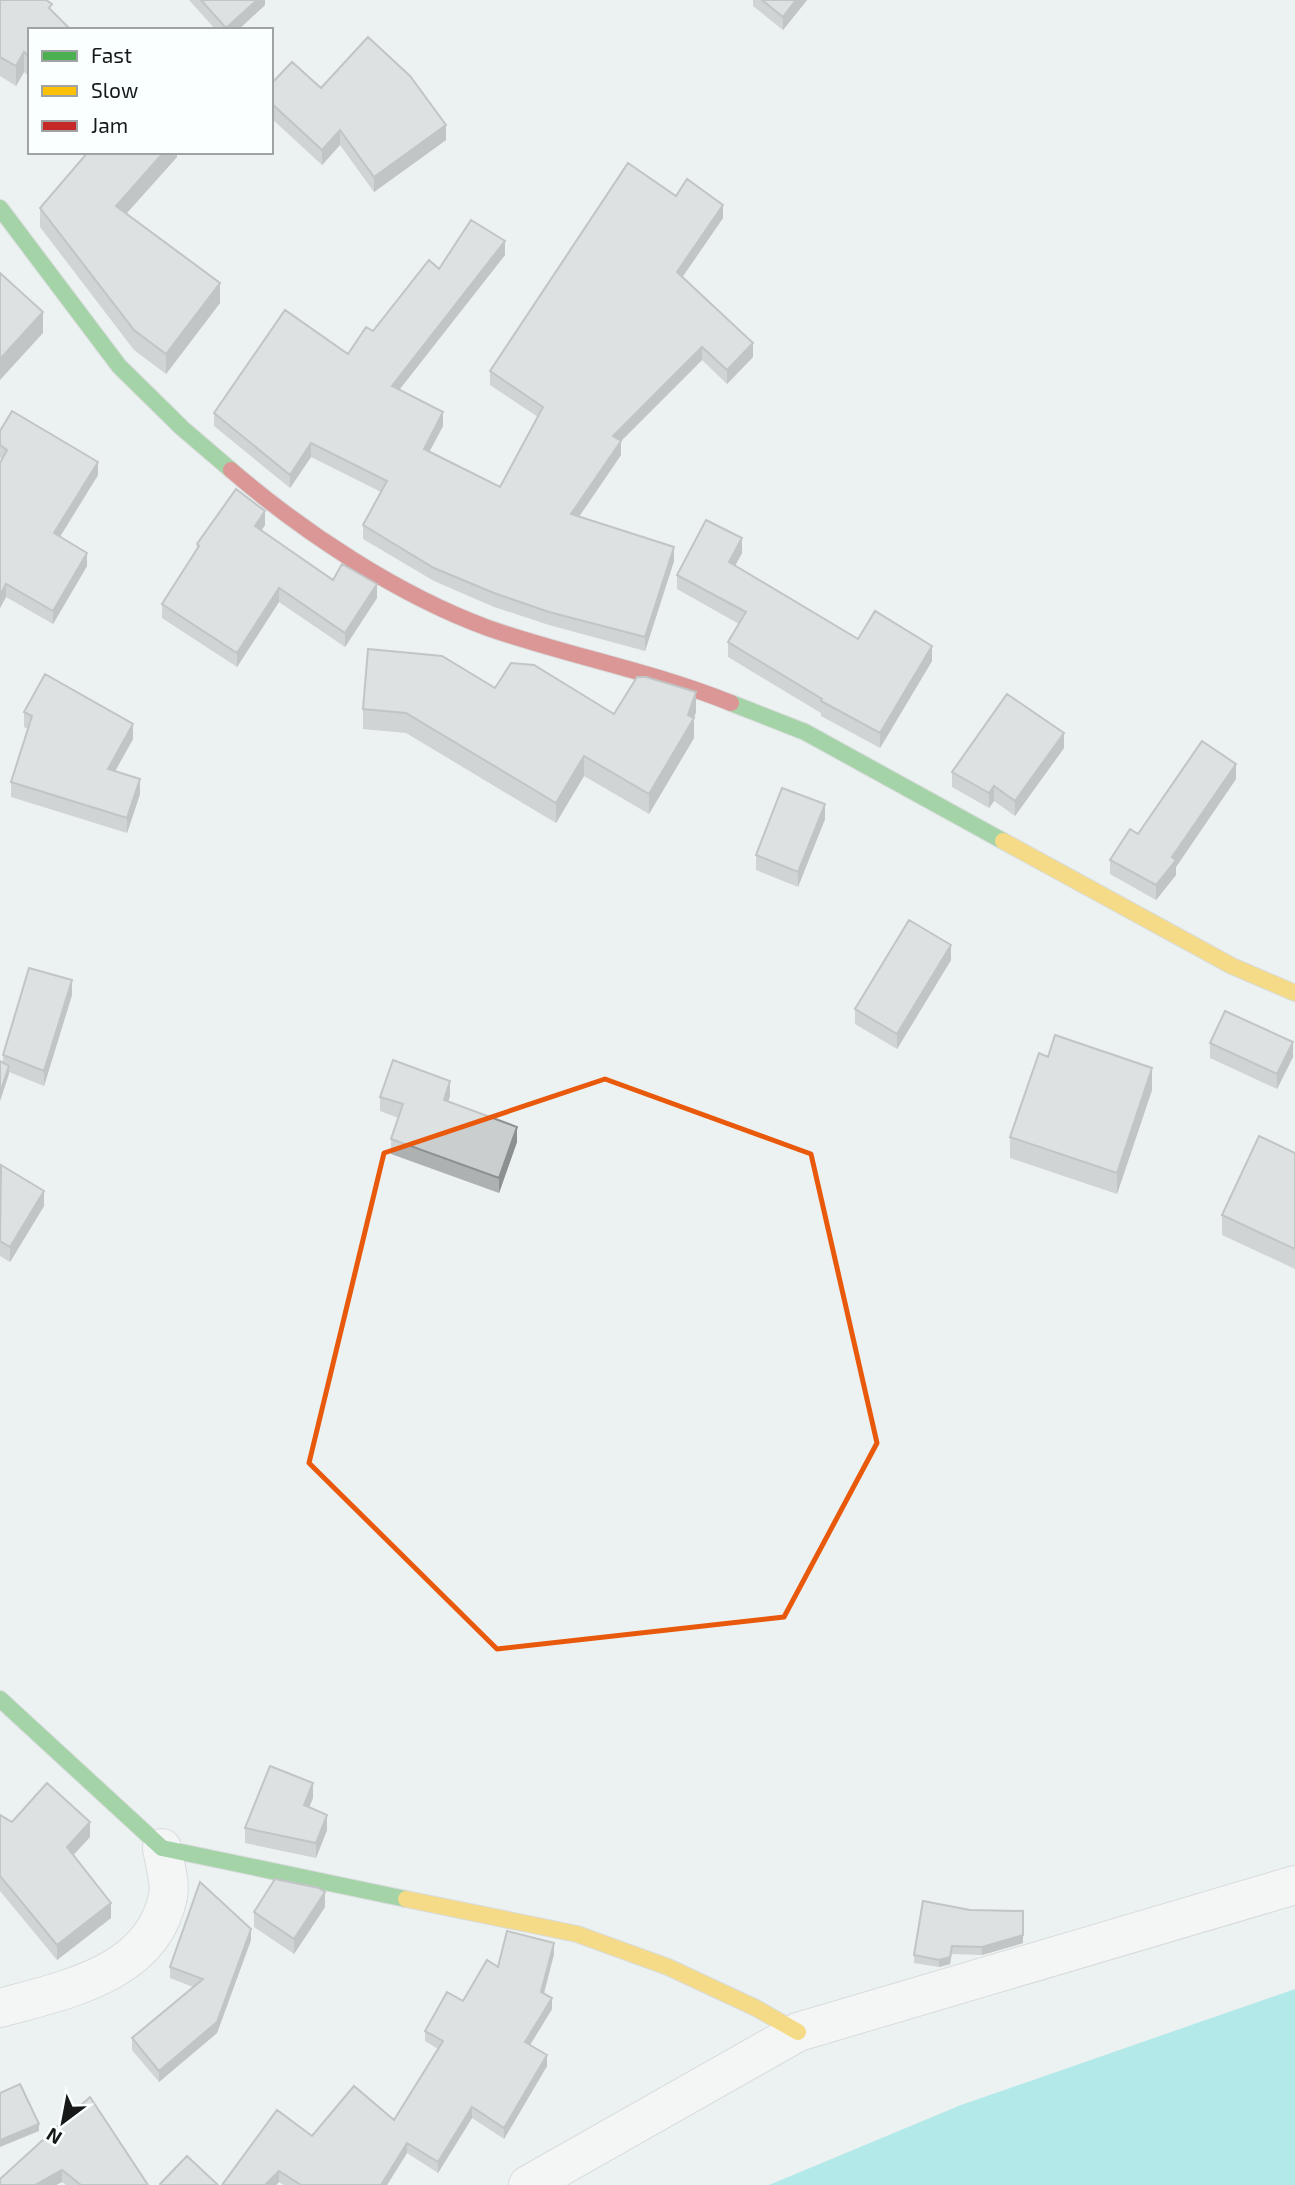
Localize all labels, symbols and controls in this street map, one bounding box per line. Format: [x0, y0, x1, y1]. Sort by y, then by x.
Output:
legend [28, 28, 273, 154]
text: Fast [91, 42, 132, 67]
text: Slow [91, 77, 138, 102]
text: Jam [91, 112, 128, 137]
north arrow [28, 2087, 98, 2157]
text: N [42, 2123, 66, 2150]

